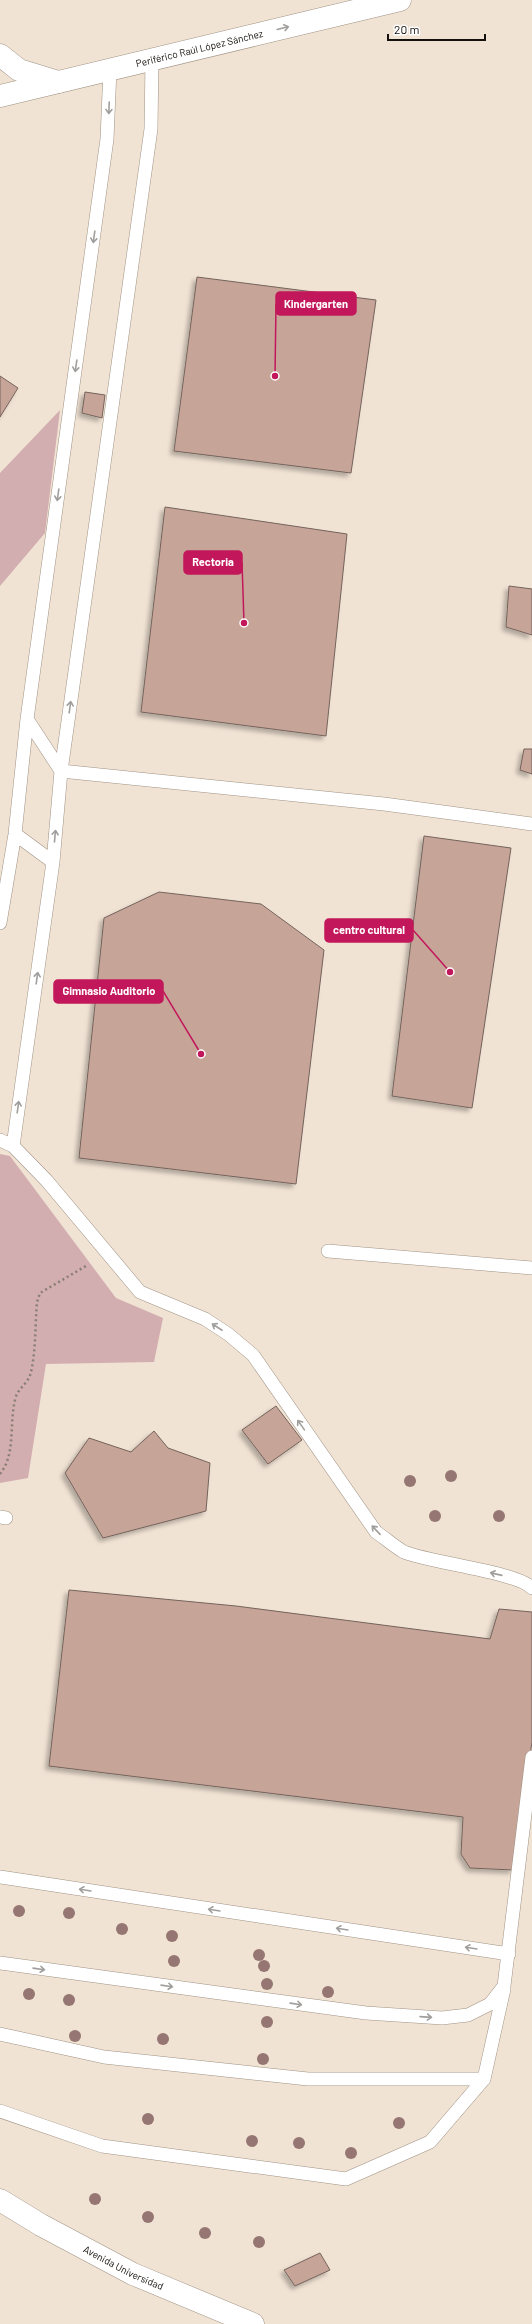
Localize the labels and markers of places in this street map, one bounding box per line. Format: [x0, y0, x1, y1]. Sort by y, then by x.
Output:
callout: Kindergarten [276, 292, 356, 315]
callout: Rectoria [184, 551, 242, 574]
callout: centro cultural [325, 919, 413, 942]
callout: Gimnasio Auditorio [54, 980, 163, 1003]

